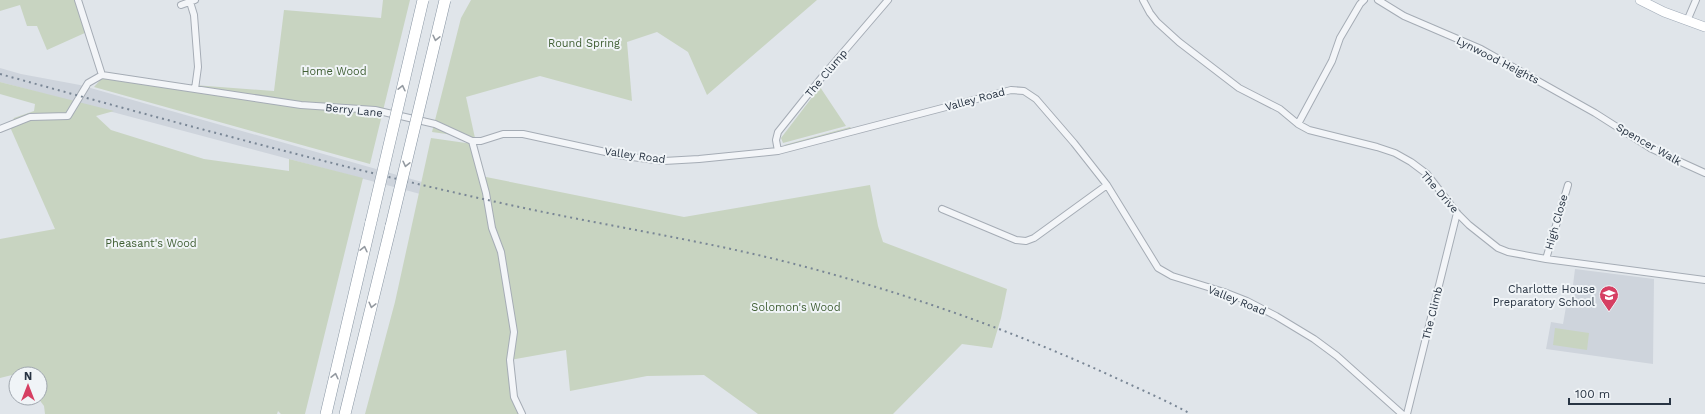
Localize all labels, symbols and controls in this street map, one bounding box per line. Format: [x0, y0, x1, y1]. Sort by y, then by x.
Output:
street label: Lynwood Heights [1454, 34, 1541, 87]
one-way arrow [432, 35, 440, 41]
park label: Round Spring [548, 37, 620, 50]
street label: The Clump [803, 47, 850, 100]
park label: Home Wood [301, 65, 367, 78]
one-way arrow [398, 85, 406, 91]
street label: Valley Road [944, 85, 1007, 114]
street label: Berry Lane [325, 101, 383, 120]
street label: Spencer Walk [1614, 120, 1684, 168]
street label: Valley Road [604, 145, 666, 166]
one-way arrow [402, 161, 410, 168]
street label: The Drive [1418, 169, 1461, 216]
street label: High Close [1542, 193, 1571, 251]
park label: Pheasant's Wood [105, 237, 197, 250]
one-way arrow [360, 246, 368, 253]
street label: Valley Road [1206, 283, 1268, 318]
place label: Charlotte House Preparatory School [1493, 283, 1596, 309]
school or university icon: Charlotte House Preparatory School [1598, 284, 1620, 312]
street label: The Climb [1420, 285, 1445, 341]
park label: Solomon's Wood [751, 301, 841, 314]
one-way arrow [368, 302, 376, 308]
north arrow [8, 366, 48, 406]
text: N [24, 370, 32, 383]
one-way arrow [331, 373, 339, 379]
scale bar [1569, 380, 1670, 406]
text: 100 m [1575, 387, 1610, 401]

